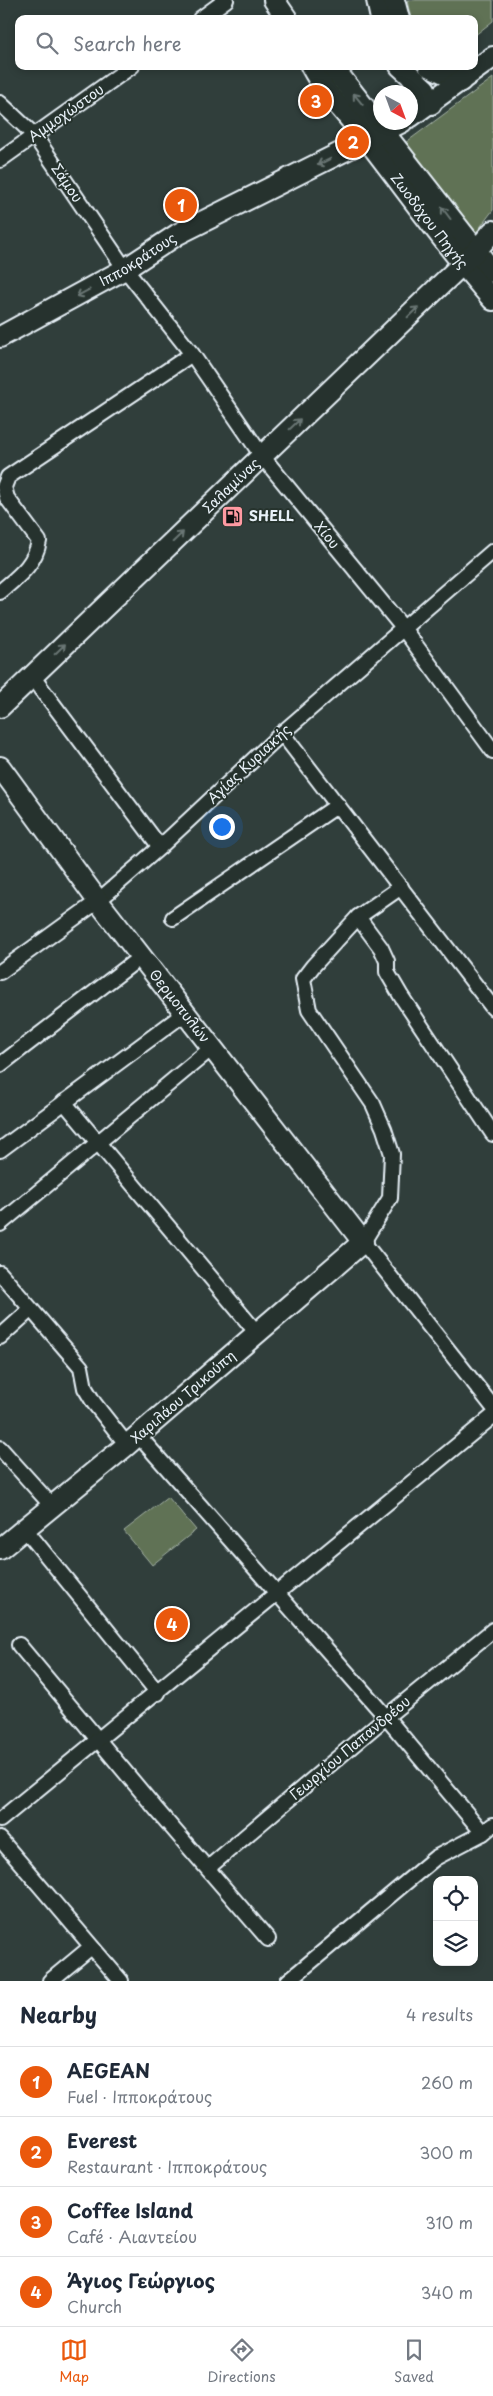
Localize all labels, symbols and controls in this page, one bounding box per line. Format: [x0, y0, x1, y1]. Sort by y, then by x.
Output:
search box [15, 15, 478, 70]
icon: search [33, 29, 61, 57]
text: Search here [73, 29, 182, 57]
street label: Αμμοχώστου [23, 79, 108, 147]
pin: 3 [300, 82, 332, 120]
north arrow [373, 85, 418, 130]
one-way arrow [353, 92, 364, 105]
pin: 2 [337, 123, 369, 161]
one-way arrow [317, 158, 332, 167]
street label: Σάμου [47, 159, 88, 206]
street label: Ζωοδόχου Πηγής [386, 168, 473, 273]
pin: 1 [165, 186, 197, 224]
one-way arrow [441, 206, 451, 220]
street label: Ιπποκράτους [95, 227, 180, 291]
one-way arrow [76, 288, 90, 298]
one-way arrow [406, 306, 419, 318]
one-way arrow [289, 418, 302, 430]
street label: Σαλαμίνας [197, 453, 264, 518]
fuel station icon: SHELL [221, 504, 245, 528]
place label: SHELL [249, 505, 294, 526]
street label: Χίου [310, 516, 345, 553]
one-way arrow [172, 531, 184, 543]
one-way arrow [54, 643, 66, 655]
street label: Αγίας Κυριακής [202, 719, 295, 808]
your location [209, 814, 235, 840]
street label: Θερμοπυλών [145, 964, 215, 1047]
street label: Χαριλάου Τρικούπη [126, 1345, 240, 1448]
pin: 4 [156, 1605, 188, 1643]
street label: Γεωργίου Παπανδρέου [285, 1691, 415, 1805]
map controls [433, 1876, 478, 1966]
button: locate [433, 1876, 478, 1921]
button: layers [433, 1921, 478, 1966]
text: Nearby [20, 1998, 97, 2030]
text: 4 results [406, 2002, 473, 2026]
text: AEGEAN [67, 2056, 150, 2084]
text: 1 [32, 2070, 40, 2094]
text: 260 m [421, 2070, 473, 2094]
text: Fuel · Ιπποκράτους [67, 2084, 212, 2108]
text: Everest [67, 2126, 137, 2154]
text: 2 [30, 2140, 42, 2164]
text: 300 m [419, 2140, 473, 2164]
text: Restaurant · Ιπποκράτους [67, 2154, 267, 2178]
text: Coffee Island [67, 2196, 193, 2224]
text: 3 [31, 2210, 41, 2234]
text: 310 m [425, 2210, 473, 2234]
text: Café · Αιαντείου [67, 2224, 197, 2248]
text: Άγιος Γεώργιος [67, 2266, 215, 2294]
text: 4 [31, 2280, 41, 2304]
text: 340 m [421, 2280, 473, 2304]
text: Church [67, 2294, 122, 2318]
tab: Map [59, 2336, 89, 2387]
tab: Directions [208, 2336, 276, 2387]
tab: Saved [394, 2336, 434, 2387]

